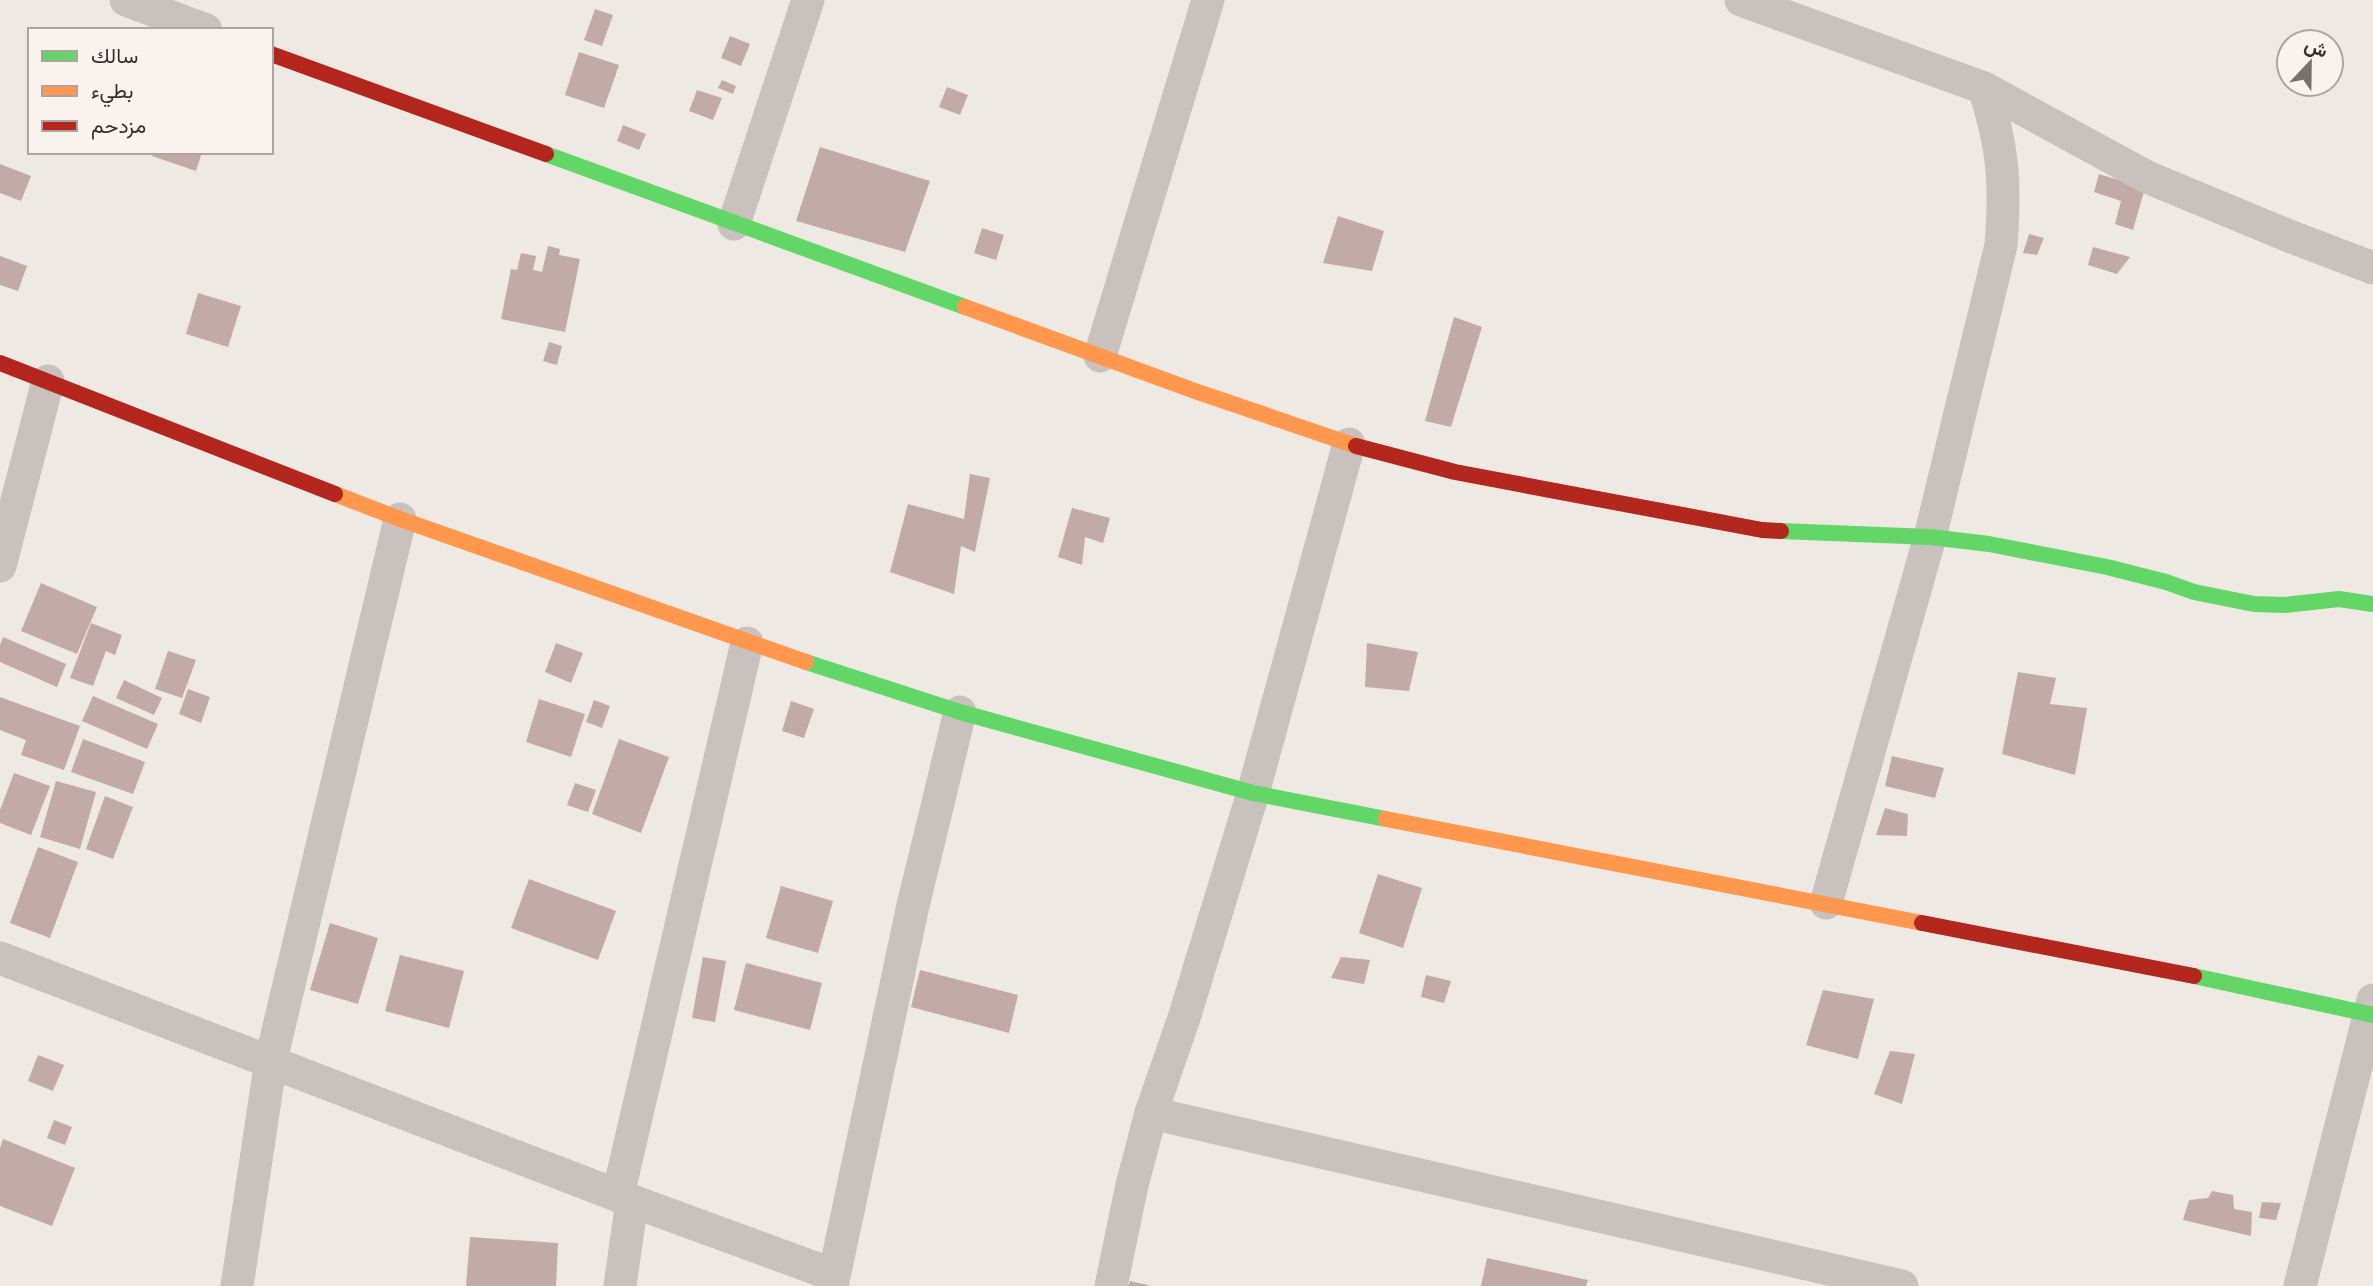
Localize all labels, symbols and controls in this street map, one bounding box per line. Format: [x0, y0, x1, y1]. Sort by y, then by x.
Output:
legend [28, 28, 273, 154]
north arrow [2275, 28, 2345, 98]
text: ش [2301, 33, 2331, 63]
text: سالك [91, 43, 138, 68]
text: بطيء [91, 78, 134, 108]
text: مزدحم [91, 113, 146, 140]

